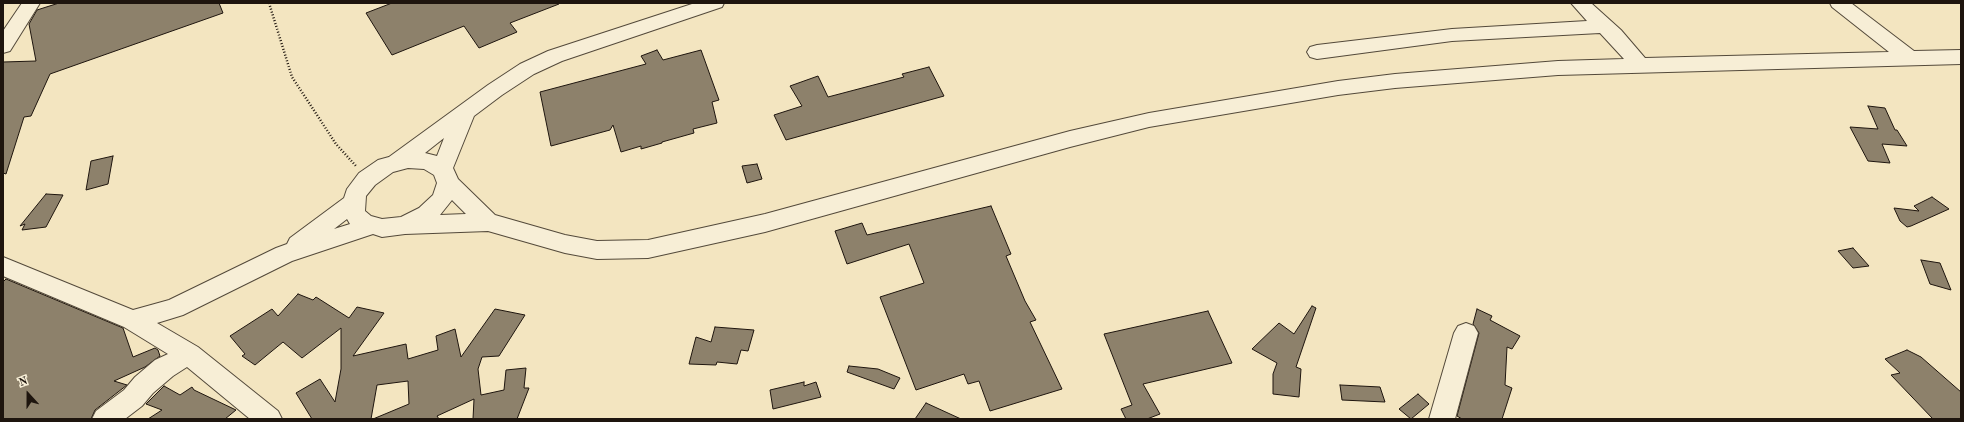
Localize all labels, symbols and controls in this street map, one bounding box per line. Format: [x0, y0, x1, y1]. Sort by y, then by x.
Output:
north arrow [8, 374, 48, 414]
text: N [18, 376, 29, 389]

